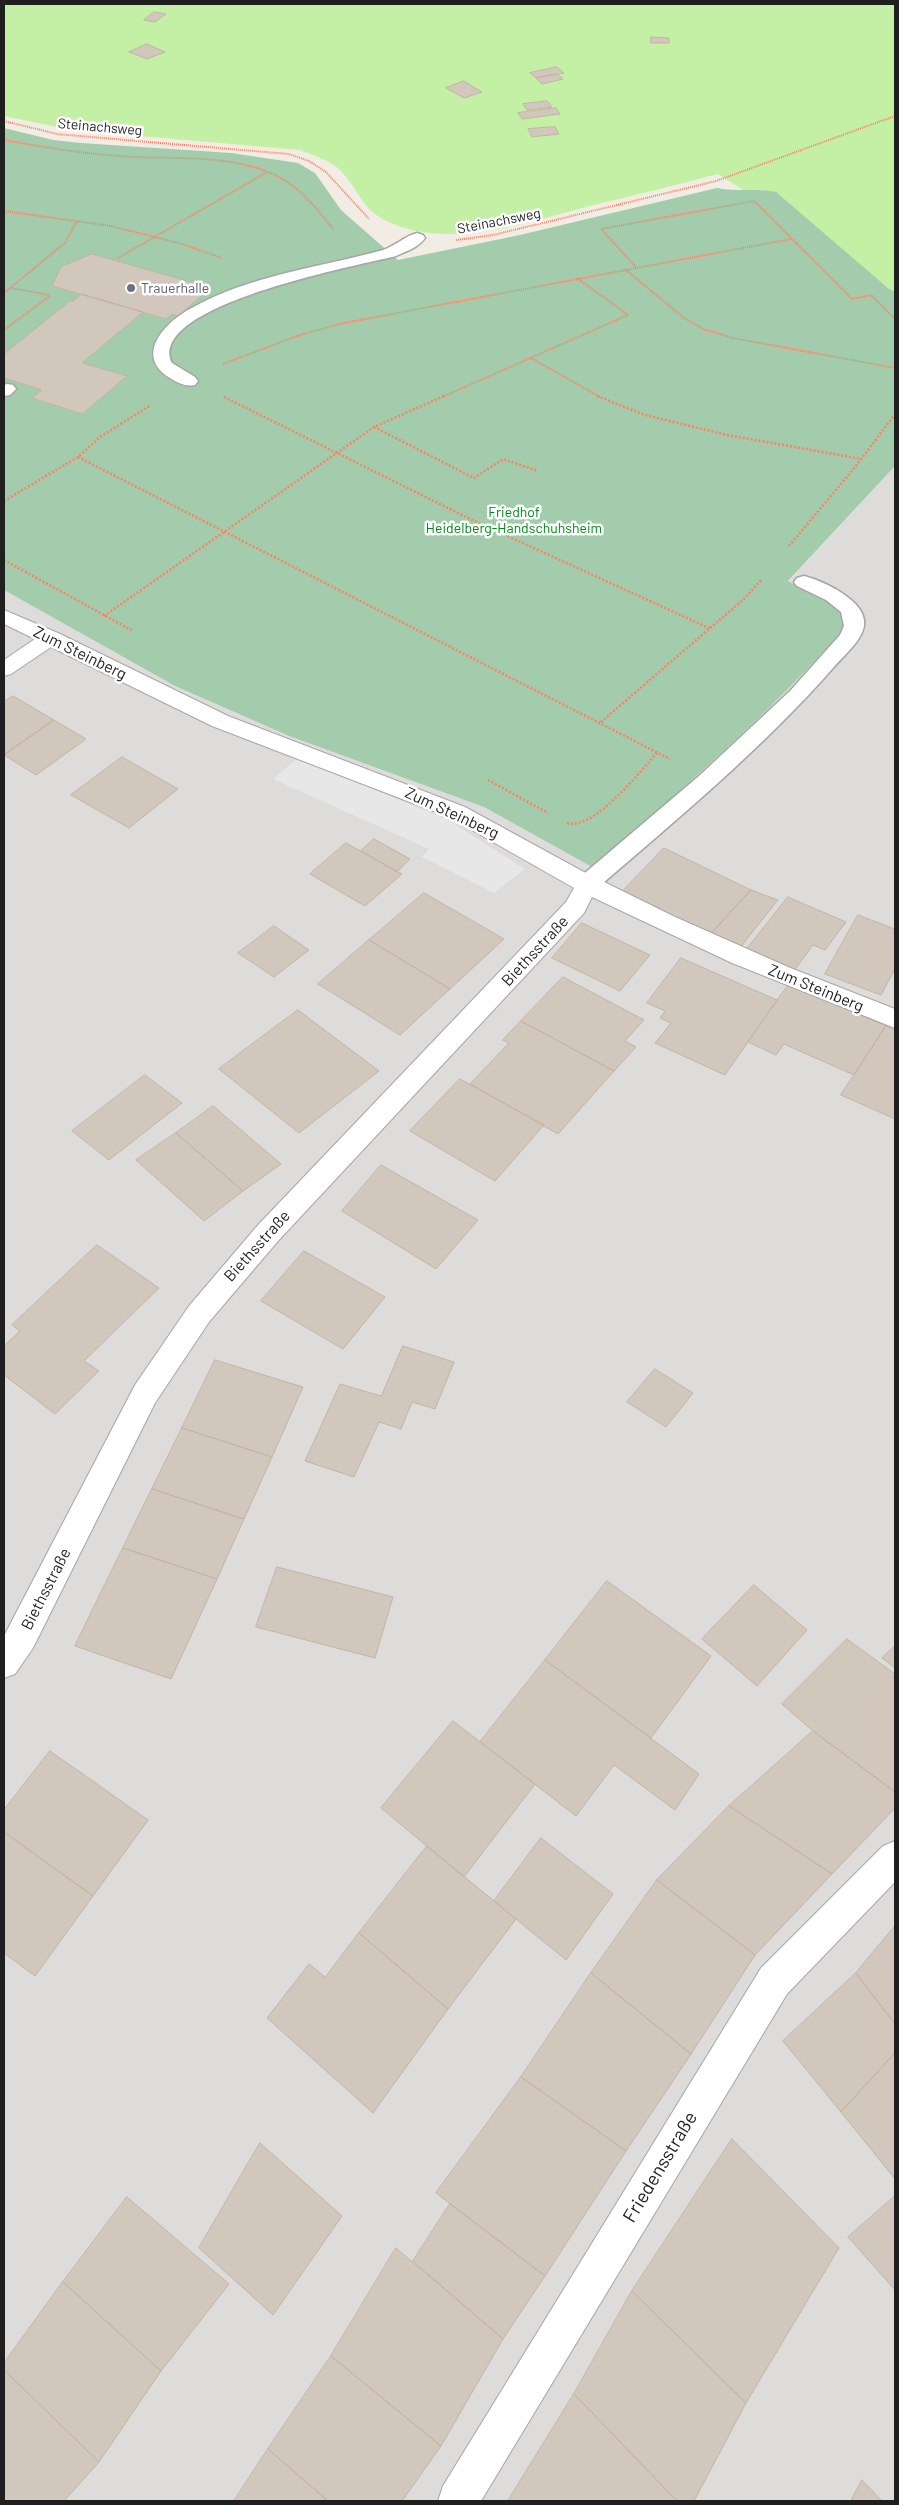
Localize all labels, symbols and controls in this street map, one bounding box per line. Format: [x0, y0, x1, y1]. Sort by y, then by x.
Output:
street label: Steinachsweg [57, 115, 143, 139]
street label: Steinachsweg [456, 205, 542, 237]
place label: Trauerhalle [141, 280, 209, 296]
marker: Trauerhalle [125, 282, 137, 294]
park label: Friedhof Heidelberg-Handschuhsheim [426, 504, 602, 536]
street label: Zum Steinberg [30, 622, 130, 684]
street label: Zum Steinberg [402, 783, 502, 843]
street label: Biethsstraße [498, 912, 572, 990]
street label: Zum Steinberg [765, 960, 867, 1016]
street label: Biethsstraße [220, 1206, 294, 1286]
street label: Biethsstraße [17, 1545, 75, 1633]
street label: Friedensstraße [618, 2107, 702, 2227]

